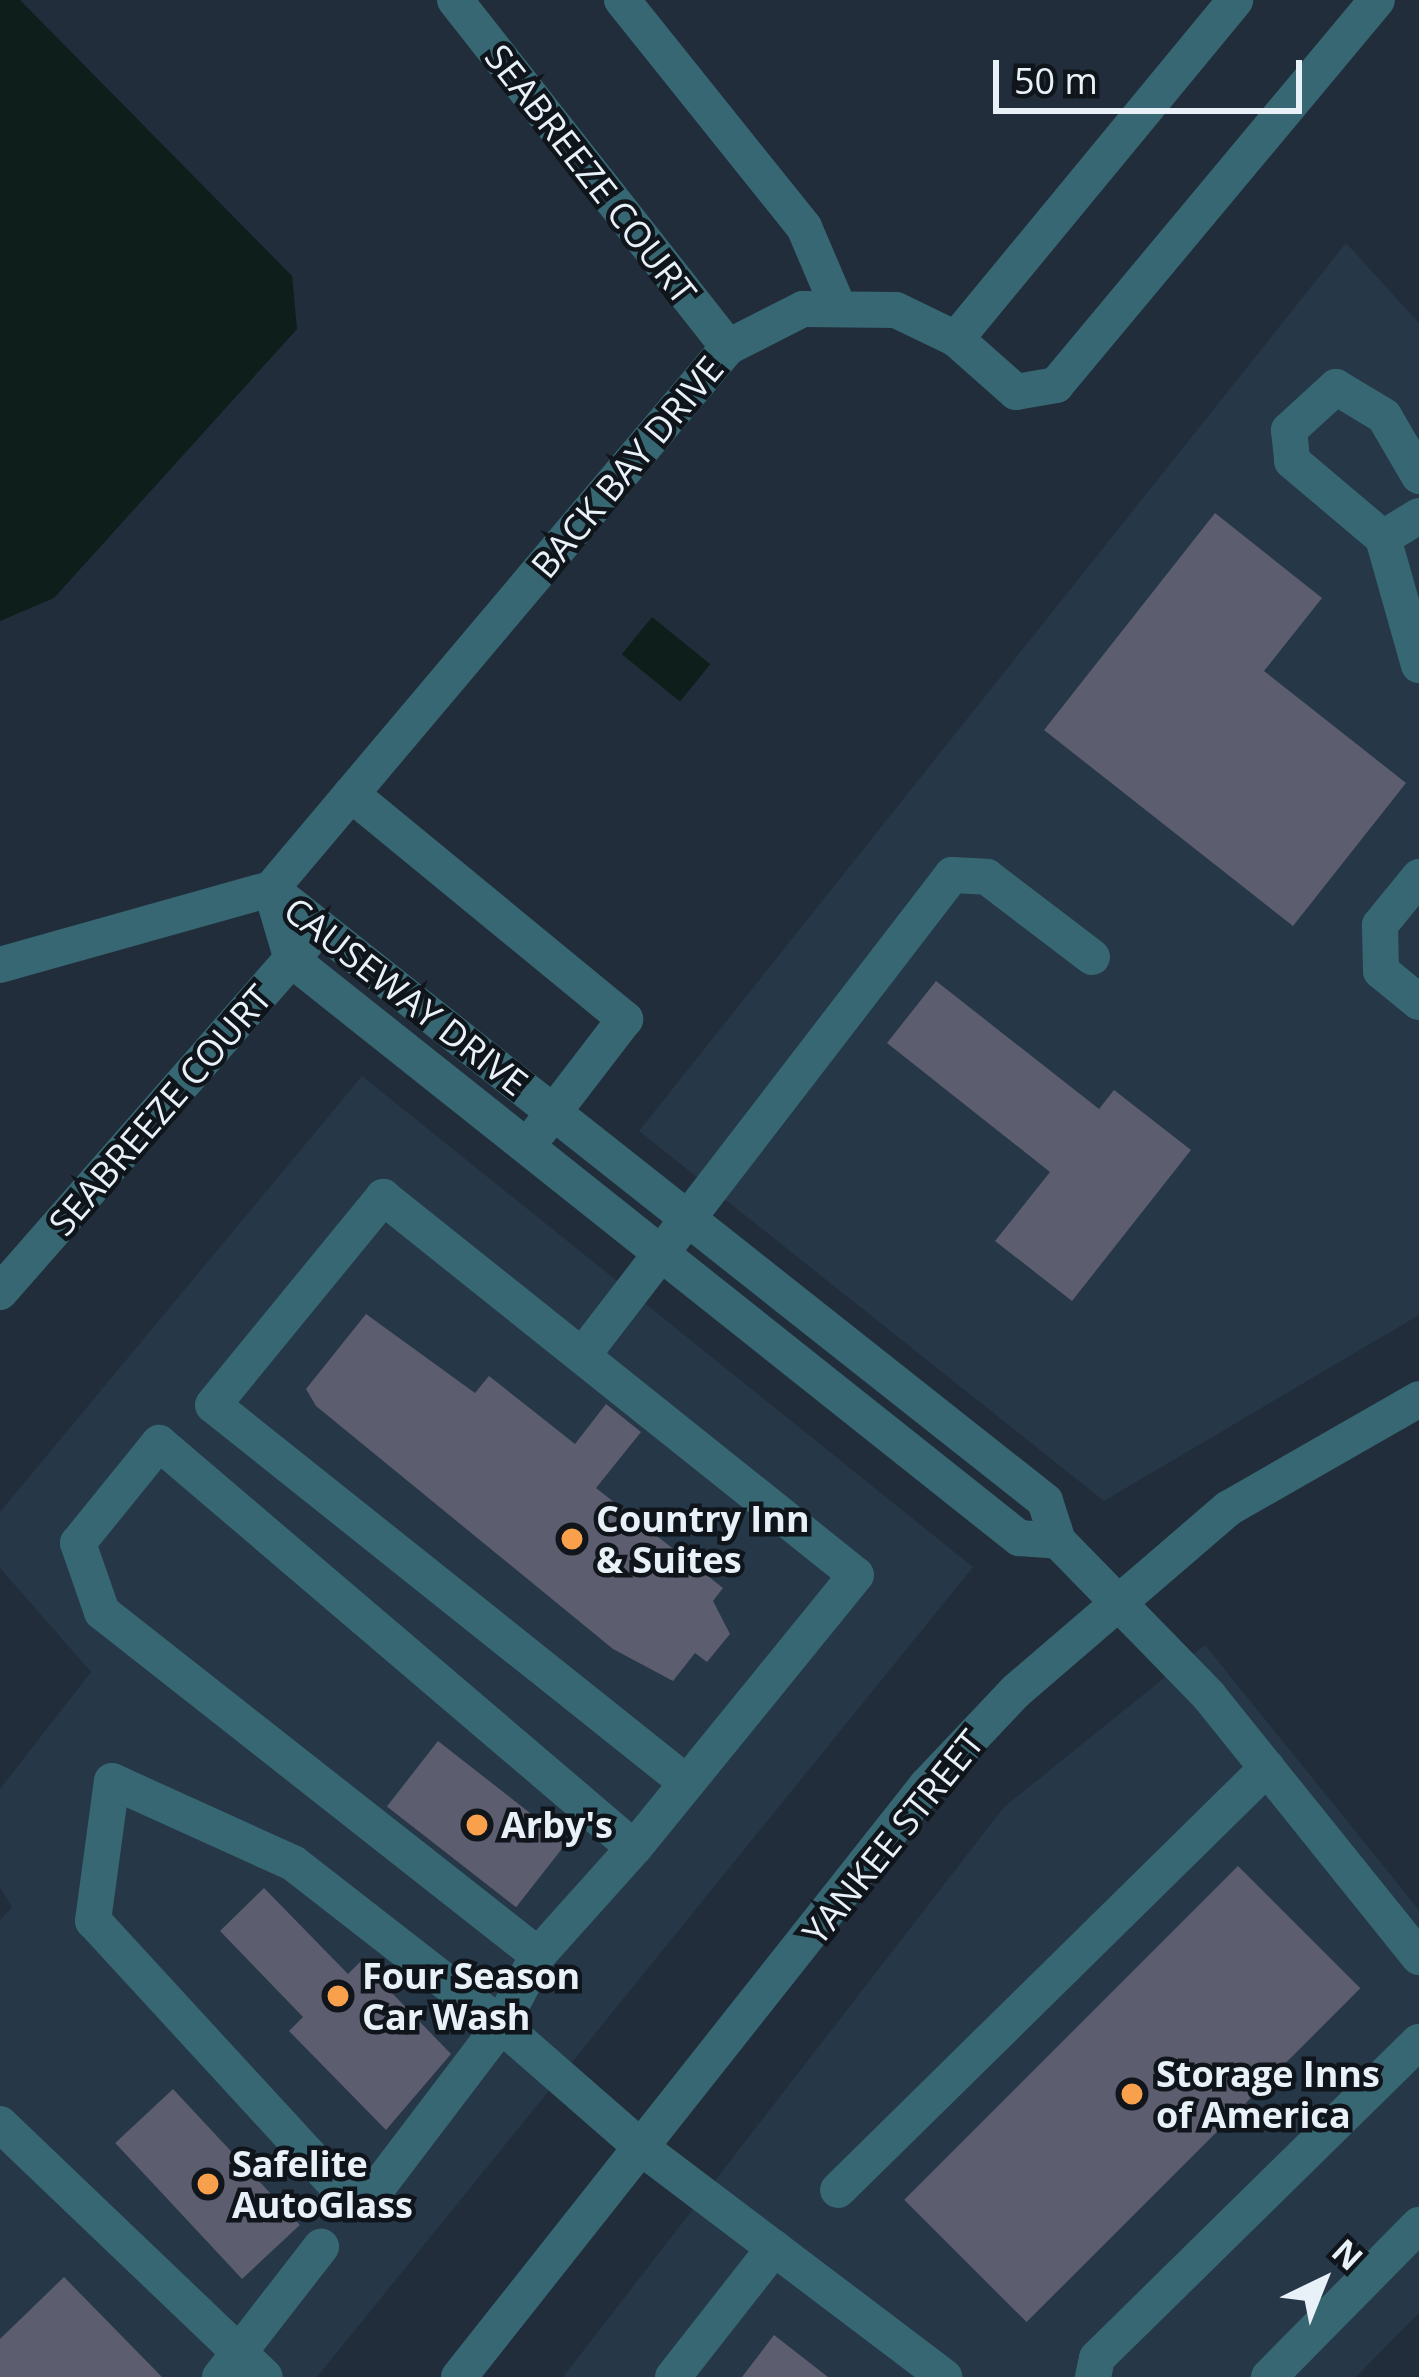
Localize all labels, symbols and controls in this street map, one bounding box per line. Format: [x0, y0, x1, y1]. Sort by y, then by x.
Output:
street label: SEABREEZE COURT [476, 36, 706, 312]
scale bar [999, 36, 1308, 110]
text: 50 m [1014, 56, 1098, 105]
street label: BACK BAY DRIVE [522, 348, 732, 586]
street label: CAUSEWAY DRIVE [276, 888, 536, 1104]
street label: SEABREEZE COURT [40, 976, 280, 1244]
place label: Country Inn & Suites [596, 1496, 810, 1581]
marker: Country Inn & Suites [559, 1526, 585, 1552]
street label: YANKEE STREET [793, 1721, 993, 1953]
place label: Arby's [501, 1803, 613, 1847]
marker: Arby's [464, 1812, 490, 1838]
place label: Four Season Car Wash [362, 1953, 580, 2038]
marker: Four Season Car Wash [325, 1983, 351, 2009]
place label: Storage Inns of America [1156, 2051, 1380, 2136]
marker: Storage Inns of America [1119, 2081, 1145, 2107]
place label: Safelite AutoGlass [232, 2141, 413, 2226]
marker: Safelite AutoGlass [195, 2171, 221, 2197]
north arrow [1263, 2221, 1383, 2341]
text: N [1323, 2229, 1373, 2280]

